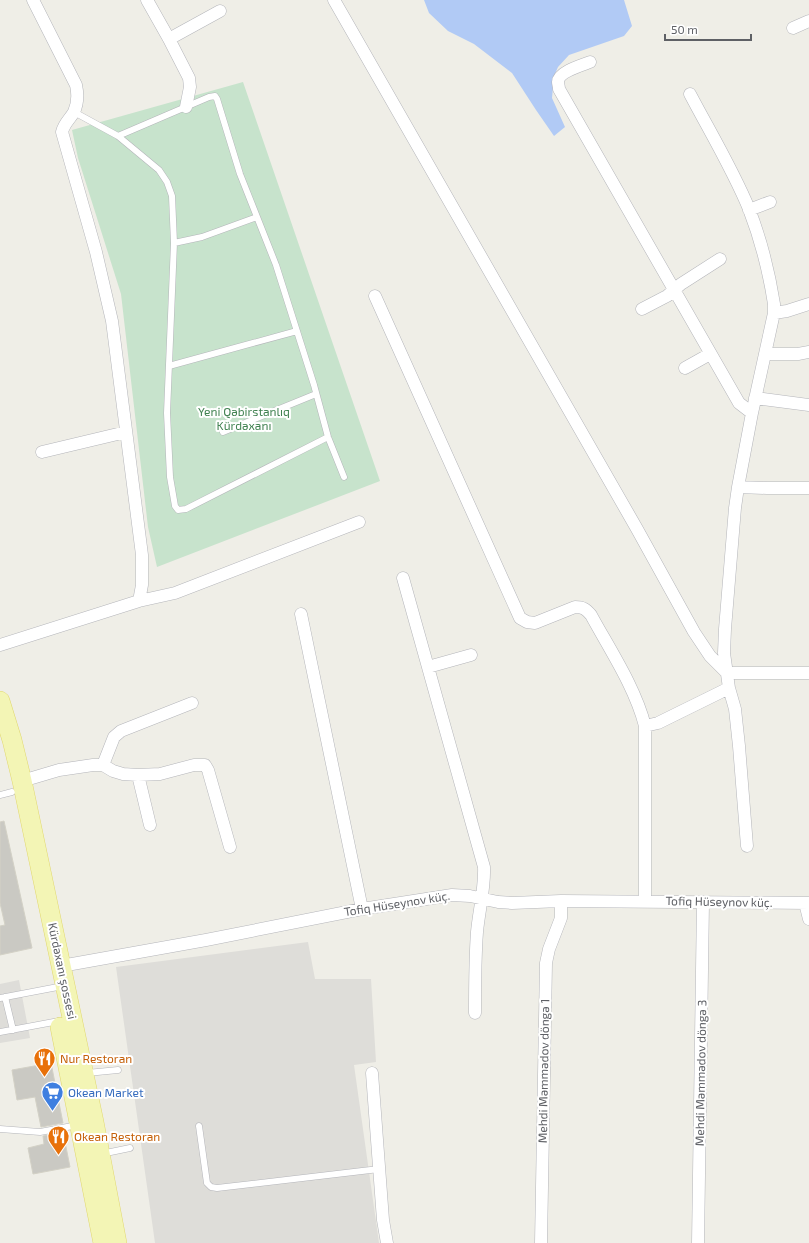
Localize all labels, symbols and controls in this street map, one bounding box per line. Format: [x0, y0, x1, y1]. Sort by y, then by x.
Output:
scale bar [665, 16, 751, 42]
text: 50 m [671, 22, 698, 36]
park label: Yeni Qəbirstanlıq Kürdəxanı [198, 404, 290, 432]
street label: Tofiq Hüseynov küç. [343, 888, 451, 919]
street label: Tofiq Hüseynov küç. [665, 893, 773, 910]
street label: Kürdəxanı şossesi [45, 921, 80, 1020]
street label: Mehdi Məmmədov döngə 1 [535, 999, 551, 1143]
street label: Mehdi Məmmədov döngə 3 [692, 1000, 708, 1146]
restaurant icon: Nur Restoran [32, 1046, 58, 1079]
place label: Nur Restoran [60, 1051, 132, 1065]
supermarket icon: Okean Market [39, 1080, 65, 1113]
place label: Okean Market [68, 1085, 144, 1099]
restaurant icon: Okean Restoran [46, 1124, 72, 1157]
place label: Okean Restoran [74, 1129, 160, 1143]

